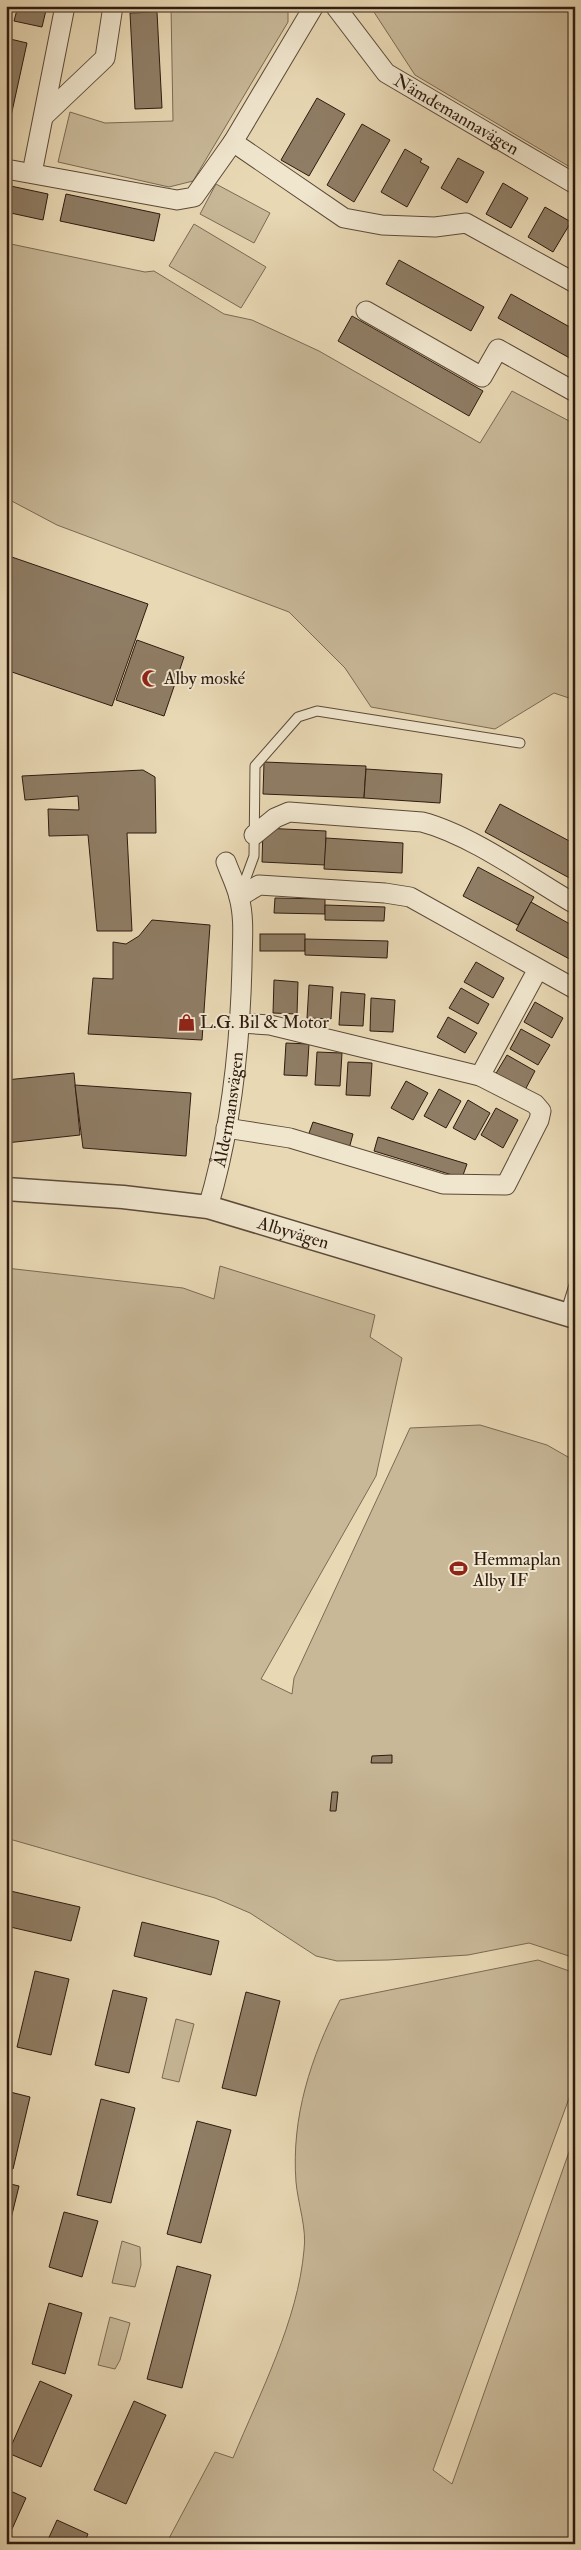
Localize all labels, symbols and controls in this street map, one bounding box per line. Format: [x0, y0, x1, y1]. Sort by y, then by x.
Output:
street label: Nämdemannavägen [390, 69, 523, 161]
place label: Alby moské [163, 667, 245, 690]
mosque icon: Alby moské [140, 668, 160, 688]
place label: L.G. Bil & Motor [200, 1011, 329, 1034]
shop icon: L.G. Bil & Motor [176, 1012, 196, 1032]
street label: Åldermansvägen [208, 1050, 249, 1170]
street label: Albyvägen [254, 1211, 332, 1255]
place label: Hemmaplan Alby IF [472, 1548, 561, 1592]
sports icon: Hemmaplan Alby IF [449, 1559, 469, 1579]

